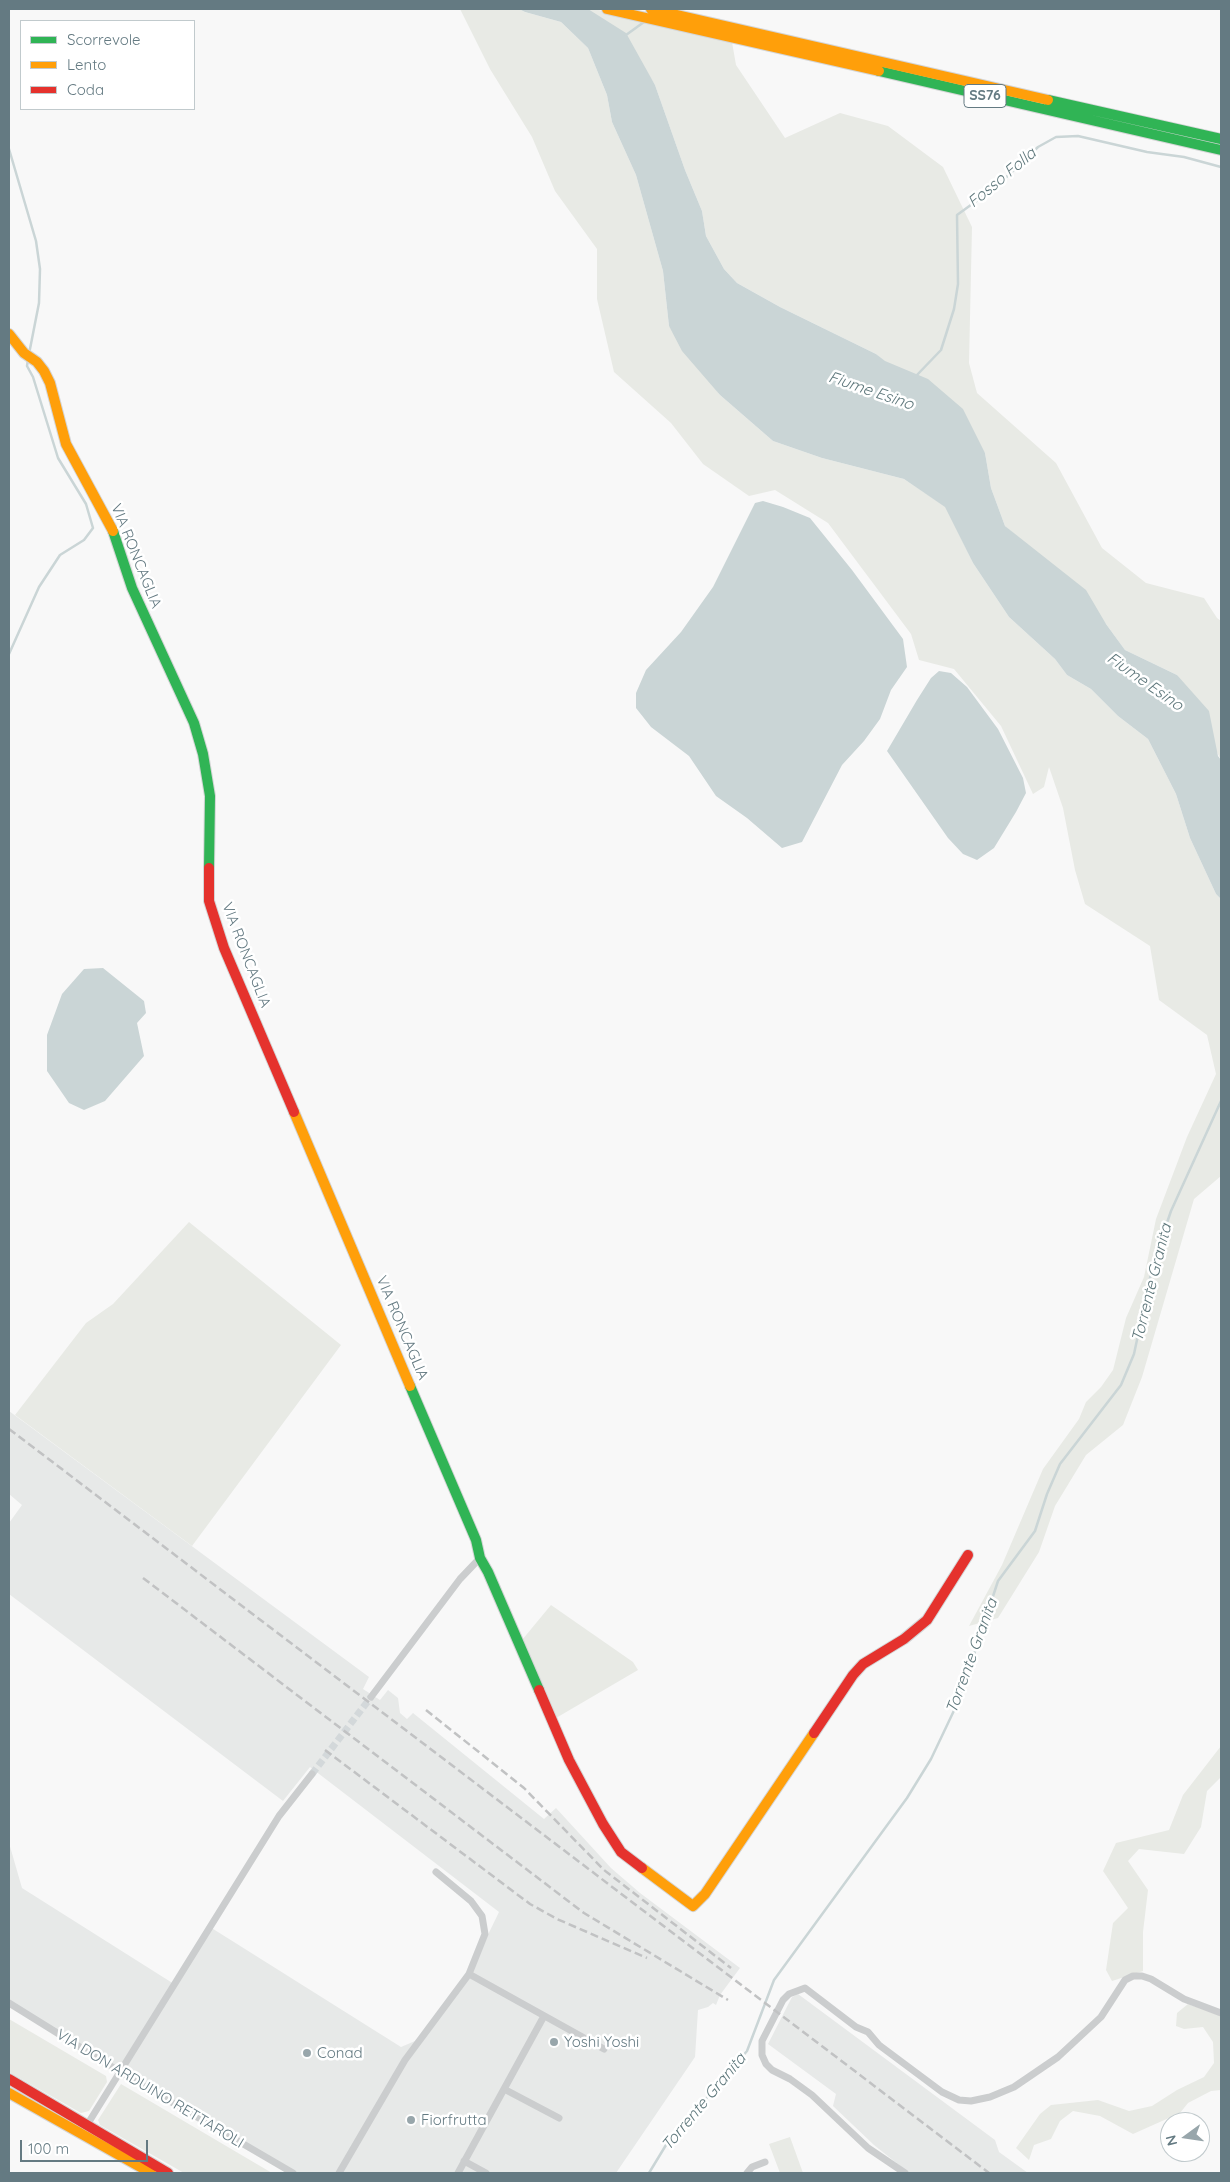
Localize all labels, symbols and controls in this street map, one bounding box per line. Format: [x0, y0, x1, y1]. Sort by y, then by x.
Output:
legend [20, 20, 195, 110]
text: Scorrevole [67, 30, 141, 49]
text: Lento [67, 55, 106, 74]
text: Coda [67, 80, 104, 99]
road number: SS76 [964, 84, 1006, 108]
water label: Fosso Folla [964, 144, 1040, 212]
water label: Fiume Esino [826, 368, 916, 414]
street label: VIA RONCAGLIA [107, 501, 165, 611]
water label: Fiume Esino [1103, 649, 1187, 715]
street label: VIA RONCAGLIA [218, 900, 274, 1010]
water label: Torrente Granita [1128, 1222, 1176, 1344]
street label: VIA RONCAGLIA [372, 1273, 432, 1383]
water label: Torrente Granita [942, 1596, 1002, 1716]
street label: VIA DON ARDUINO RETTAROLI [53, 2026, 247, 2152]
place label: Yoshi Yoshi [564, 2033, 639, 2051]
marker: Yoshi Yoshi [548, 2036, 560, 2048]
place label: Conad [317, 2044, 363, 2062]
marker: Conad [301, 2047, 313, 2059]
water label: Torrente Granita [658, 2049, 750, 2155]
place label: Fiorfrutta [421, 2111, 487, 2129]
north arrow [1160, 2112, 1210, 2162]
marker: Fiorfrutta [405, 2114, 417, 2126]
scale bar [22, 2130, 150, 2162]
text: N [1161, 2133, 1181, 2148]
text: 100 m [28, 2139, 69, 2158]

